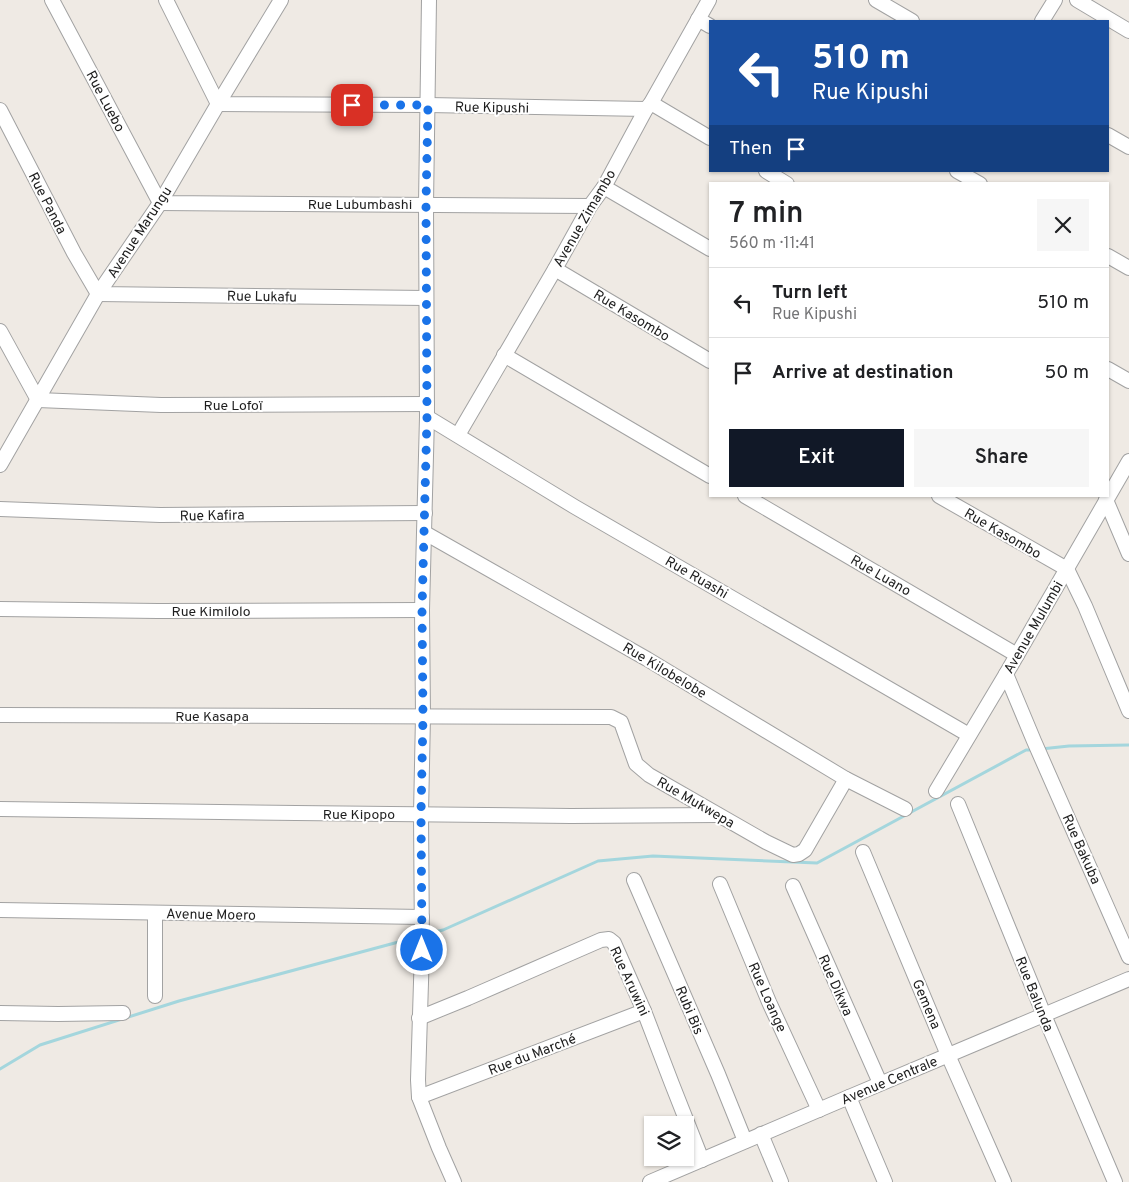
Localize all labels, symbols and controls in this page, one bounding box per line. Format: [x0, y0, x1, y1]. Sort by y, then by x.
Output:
text: 510 m [812, 37, 910, 81]
icon: left [729, 40, 794, 105]
street label: Rue Luebo [81, 68, 128, 135]
text: Rue Kipushi [812, 80, 929, 107]
pin [331, 84, 373, 126]
icon: arrive [338, 91, 366, 119]
street label: Rue Kipushi [455, 99, 529, 118]
icon: arrive [782, 135, 810, 163]
text: Then [729, 137, 772, 161]
street label: Avenue Zimambo [550, 167, 620, 271]
street label: Rue Panda [24, 170, 69, 237]
street label: Avenue Marungu [104, 184, 176, 282]
text: 7 min [729, 196, 804, 233]
street label: Rue Lubumbashi [308, 197, 412, 214]
button: close [1037, 199, 1089, 251]
text: 560 m · 11:41 [729, 234, 815, 254]
text: Turn left [772, 281, 848, 305]
street label: Rue Kasombo [590, 287, 673, 346]
street label: Rue Lukafu [227, 288, 297, 307]
icon: left [729, 289, 757, 317]
text: 510 m [1037, 291, 1089, 315]
text: Rue Kipushi [772, 305, 857, 325]
icon: arrive [729, 359, 757, 387]
text: Arrive at destination [772, 361, 953, 385]
text: 50 m [1044, 361, 1089, 385]
street label: Rue Lofoï [204, 398, 263, 415]
button: Exit [729, 429, 904, 487]
button: Share [914, 429, 1089, 487]
street label: Rue Kasombo [961, 505, 1044, 563]
street label: Rue Kafira [179, 507, 245, 526]
street label: Rue Luano [847, 552, 914, 600]
street label: Rue Ruashi [662, 553, 731, 603]
street label: Avenue Mulumbi [1001, 578, 1068, 677]
street label: Rue Kimilolo [172, 604, 251, 621]
street label: Rue Kilobelobe [619, 640, 709, 703]
street label: Rue Kasapa [175, 709, 249, 726]
street label: Rue Mukwepa [653, 774, 737, 832]
street label: Rue Kipopo [323, 807, 395, 824]
street label: Rue Bakuba [1058, 812, 1104, 887]
street label: Avenue Moero [166, 906, 256, 925]
position arrow [395, 923, 447, 975]
street label: Rue Aruwini [605, 944, 652, 1019]
street label: Rue Dikwa [814, 952, 856, 1019]
street label: Rue Balunda [1011, 955, 1056, 1035]
street label: Rue Loange [744, 960, 790, 1035]
street label: Gemena [908, 977, 944, 1032]
street label: Rubi Bis [671, 984, 706, 1037]
street label: Rue du Marché [486, 1031, 579, 1080]
street label: Avenue Centrale [839, 1053, 940, 1109]
map controls [644, 1116, 694, 1166]
button: layers [644, 1116, 694, 1166]

